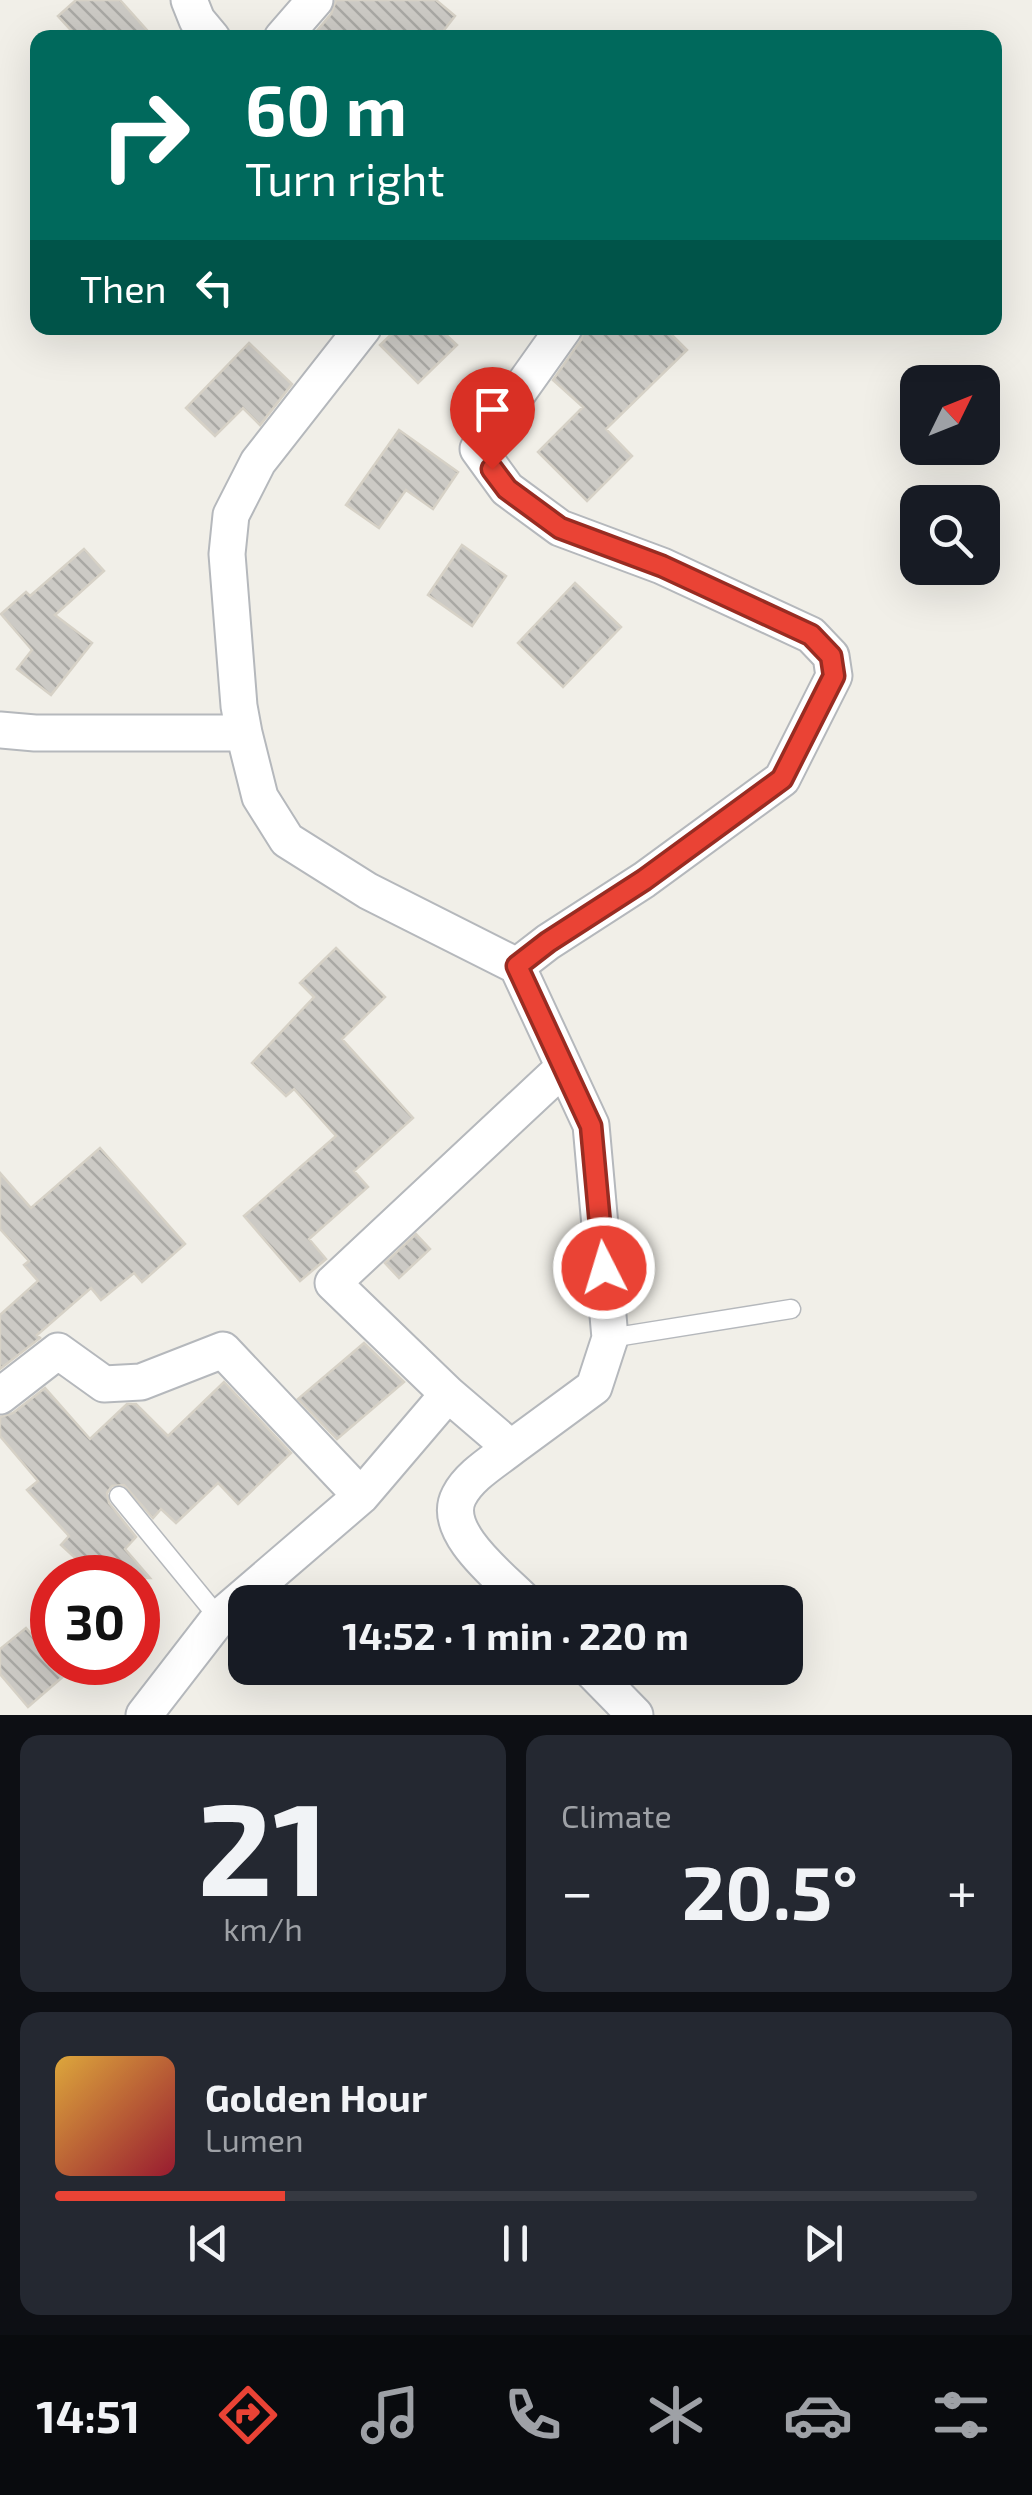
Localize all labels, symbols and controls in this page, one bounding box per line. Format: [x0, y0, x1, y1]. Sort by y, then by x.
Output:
text: 60 m [245, 66, 407, 150]
icon: right [80, 70, 210, 200]
text: Turn right [245, 151, 445, 205]
icon: left [187, 260, 242, 315]
text: Then [80, 265, 167, 311]
north arrow [900, 365, 1000, 465]
map controls [900, 365, 1000, 585]
pin [450, 367, 535, 470]
icon: arrive [465, 382, 520, 437]
button: search [900, 485, 1000, 585]
position arrow [552, 1216, 656, 1320]
speed limit sign: 30 [30, 1555, 160, 1685]
text: 14:52 · 1 min · 220 m [342, 1612, 689, 1658]
text: 21 [197, 1766, 329, 1922]
text: Climate [561, 1796, 672, 1834]
text: 20.5° [682, 1845, 858, 1935]
text: − [561, 1857, 593, 1923]
text: + [947, 1857, 977, 1923]
text: km/h [223, 1909, 303, 1947]
text: Golden Hour [205, 2074, 427, 2120]
text: Lumen [205, 2120, 304, 2158]
icon: previous [181, 2216, 236, 2271]
icon: pause [488, 2216, 543, 2271]
icon: next [796, 2216, 851, 2271]
icon: directions [213, 2380, 283, 2450]
icon: music [355, 2380, 425, 2450]
icon: phone [498, 2380, 568, 2450]
icon: climate [641, 2380, 711, 2450]
icon: car [783, 2380, 853, 2450]
icon: filters [926, 2380, 996, 2450]
text: 14:51 [36, 2388, 140, 2442]

